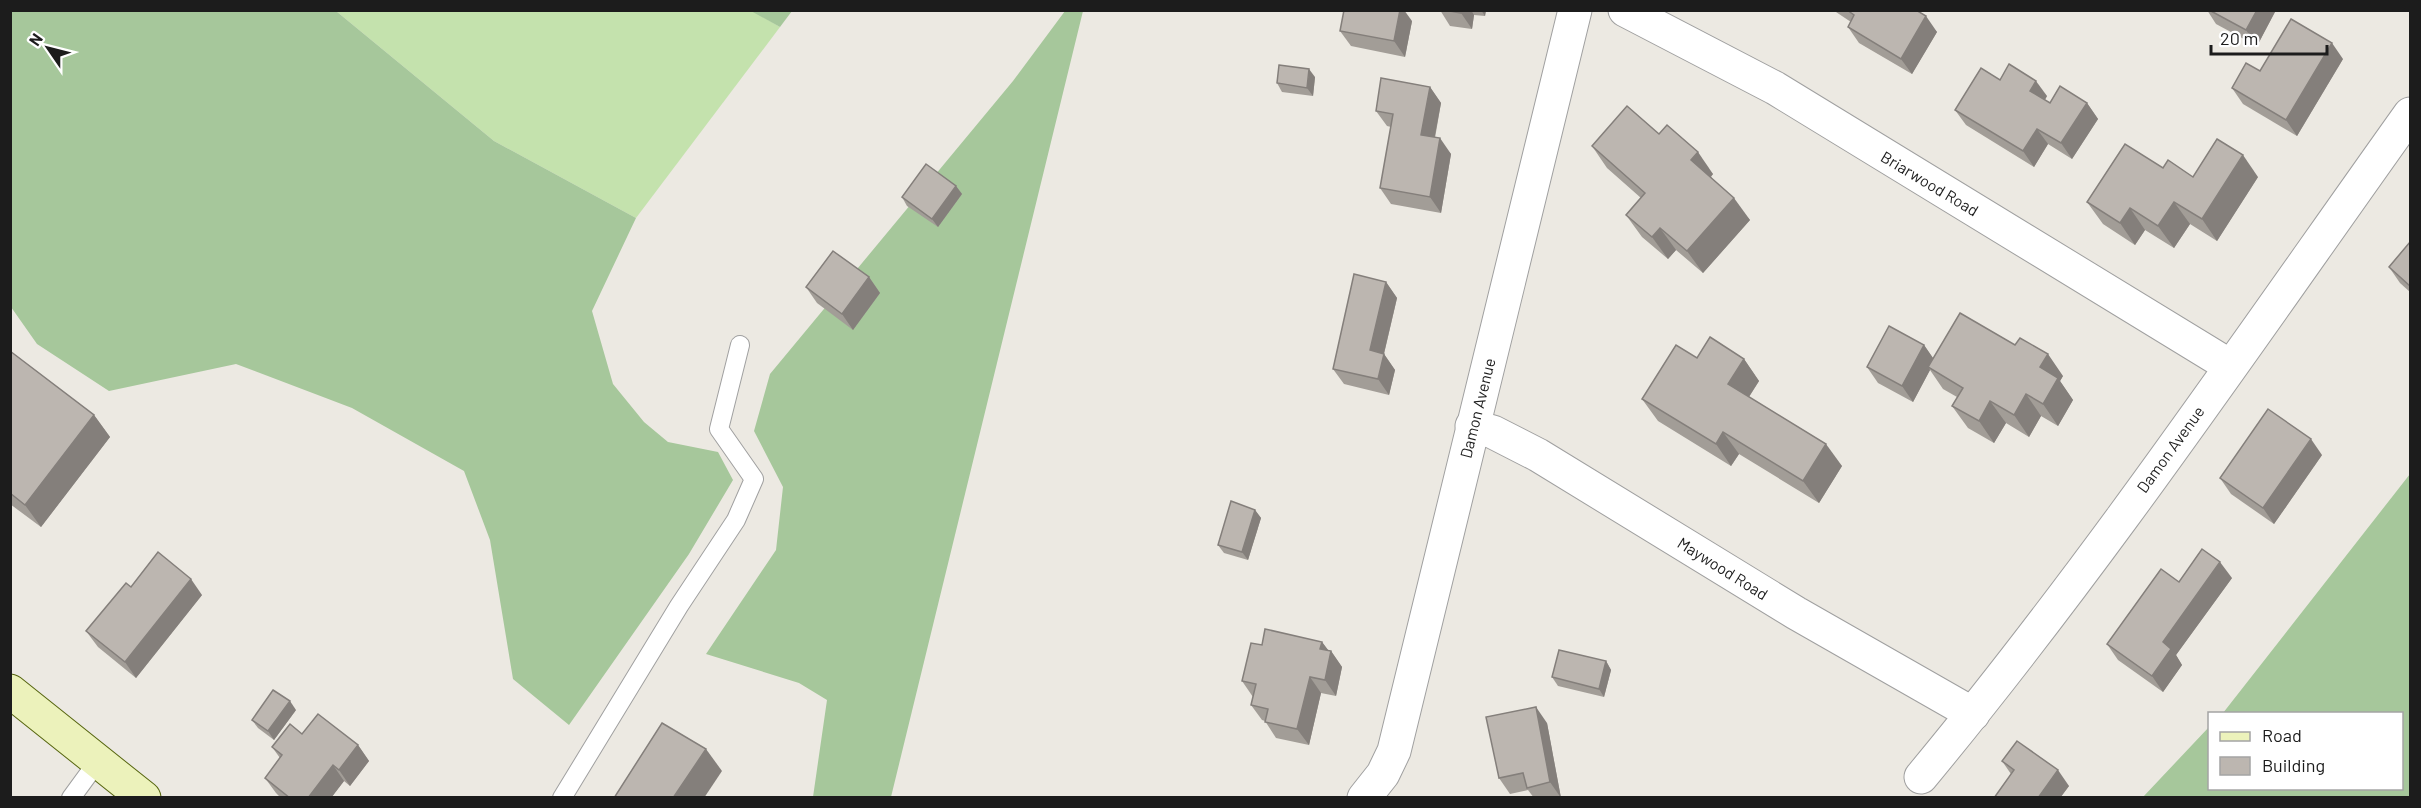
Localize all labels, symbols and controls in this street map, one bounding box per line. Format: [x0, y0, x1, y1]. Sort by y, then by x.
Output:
north arrow [18, 18, 78, 78]
scale bar [2211, 18, 2326, 56]
text: 20 m [2220, 27, 2258, 49]
text: N [24, 29, 46, 49]
street label: Briarwood Road [1878, 146, 1982, 220]
street label: Damon Avenue [1455, 356, 1499, 460]
street label: Damon Avenue [2132, 402, 2208, 496]
street label: Maywood Road [1674, 533, 1772, 603]
legend [2208, 712, 2403, 790]
text: Road [2262, 724, 2302, 746]
text: Building [2262, 754, 2325, 776]

